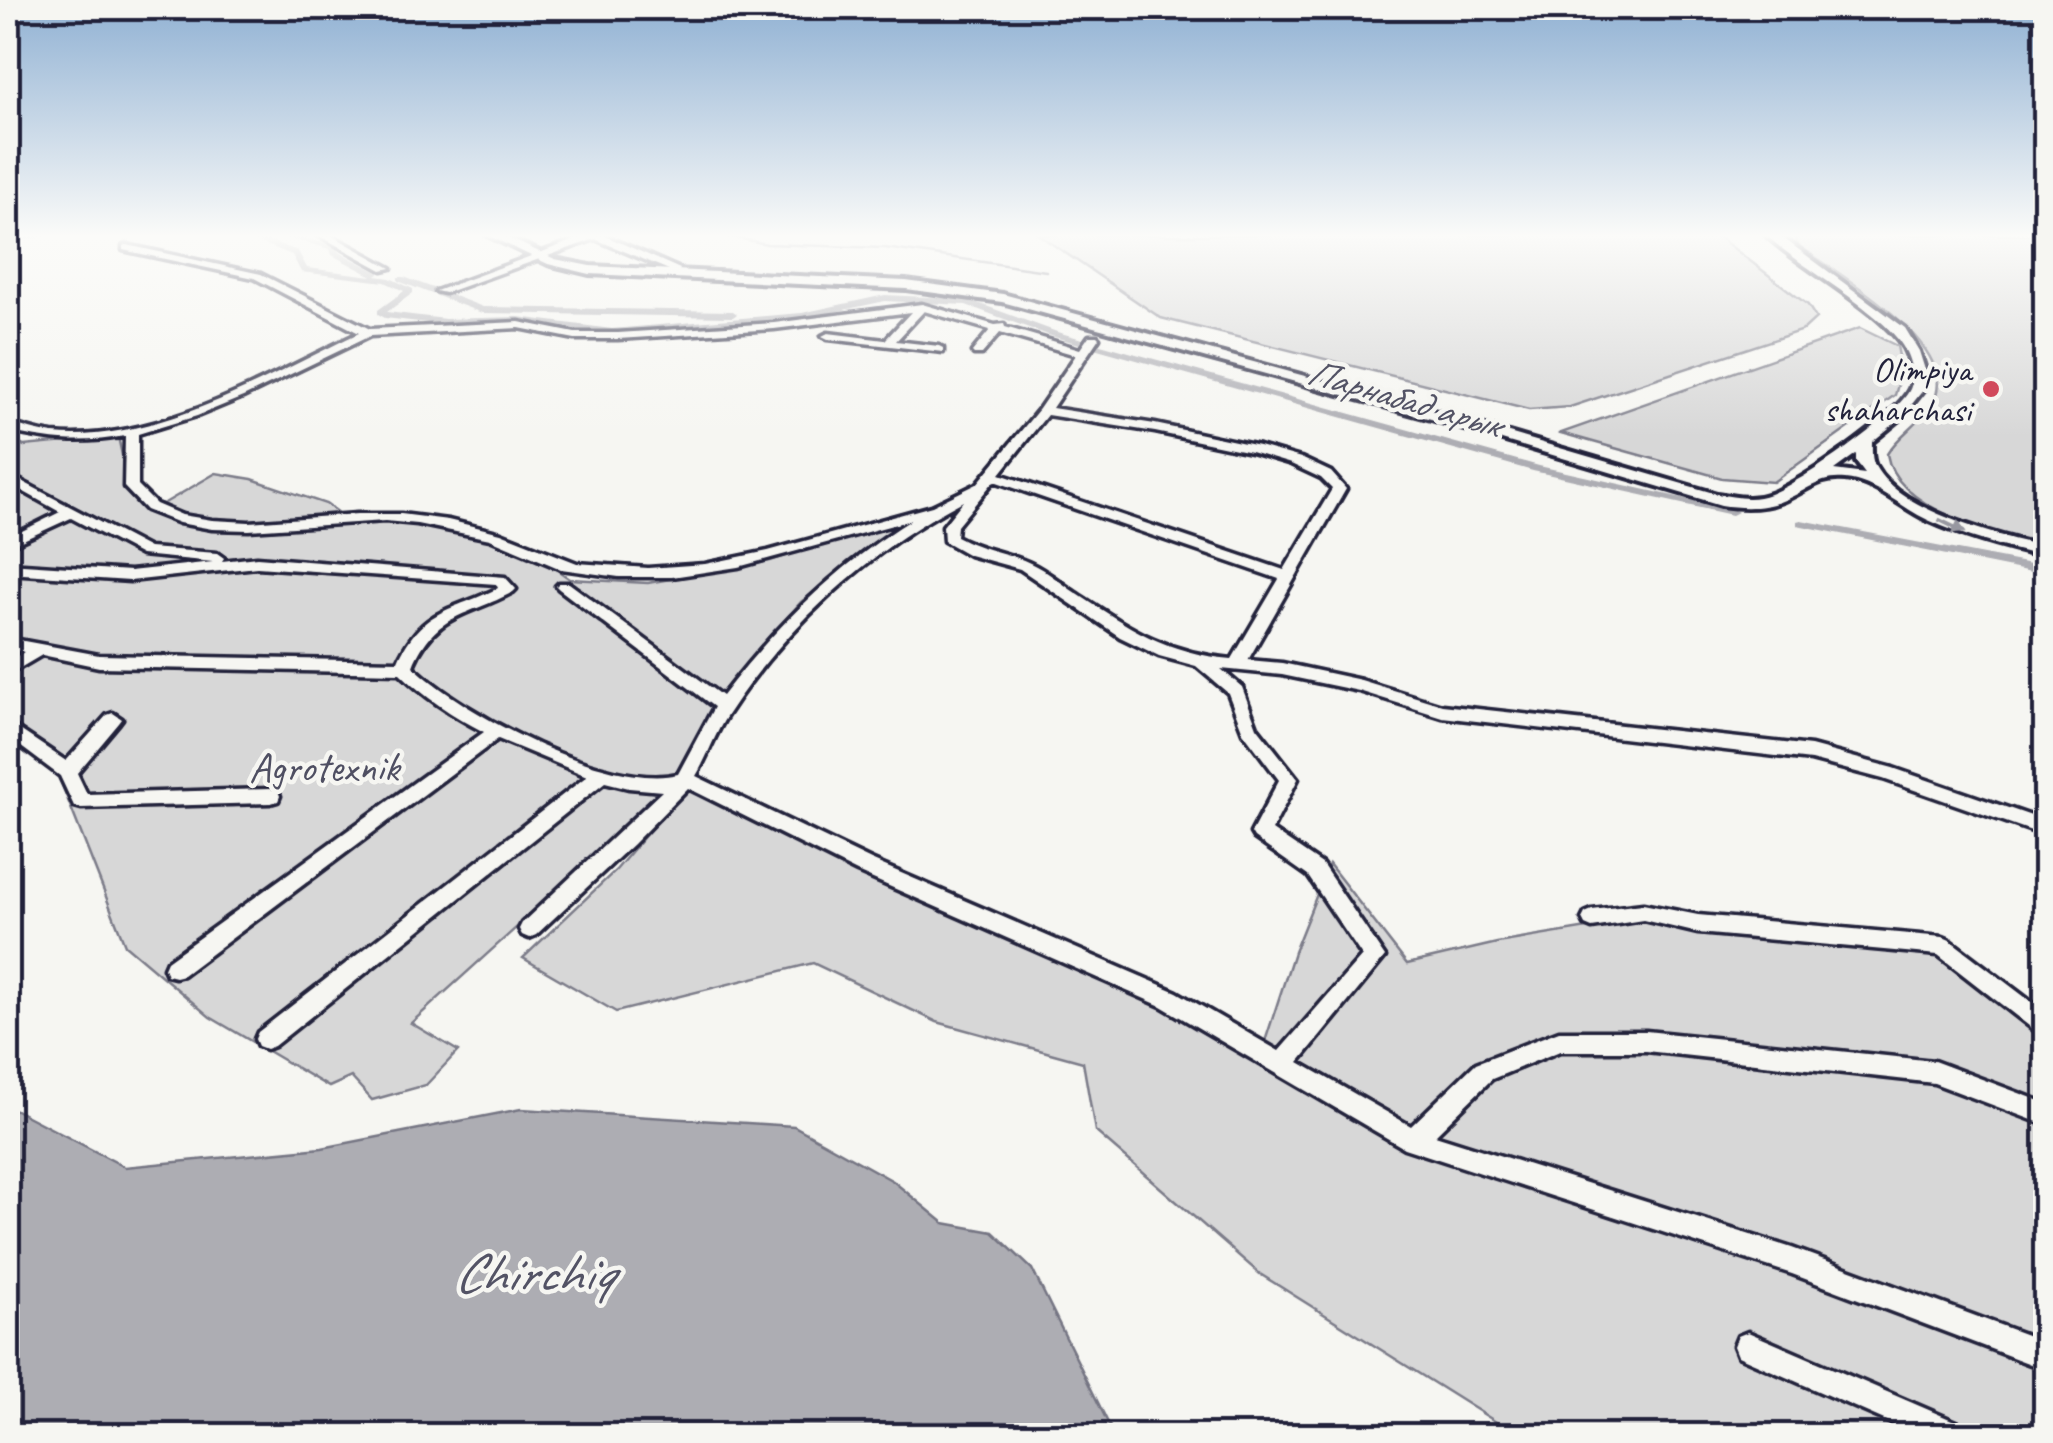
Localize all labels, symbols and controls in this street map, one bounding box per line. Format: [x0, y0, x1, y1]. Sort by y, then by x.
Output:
place label: Olimpiya shaharchasi [1824, 347, 1975, 432]
water label: Парнабад арык [1302, 348, 1513, 450]
marker: Olimpiya shaharchasi [1980, 378, 2002, 400]
one-way arrow [1937, 517, 1966, 534]
park label: Agrotexnik [249, 741, 402, 794]
water label: Chirchiq [454, 1238, 622, 1308]

